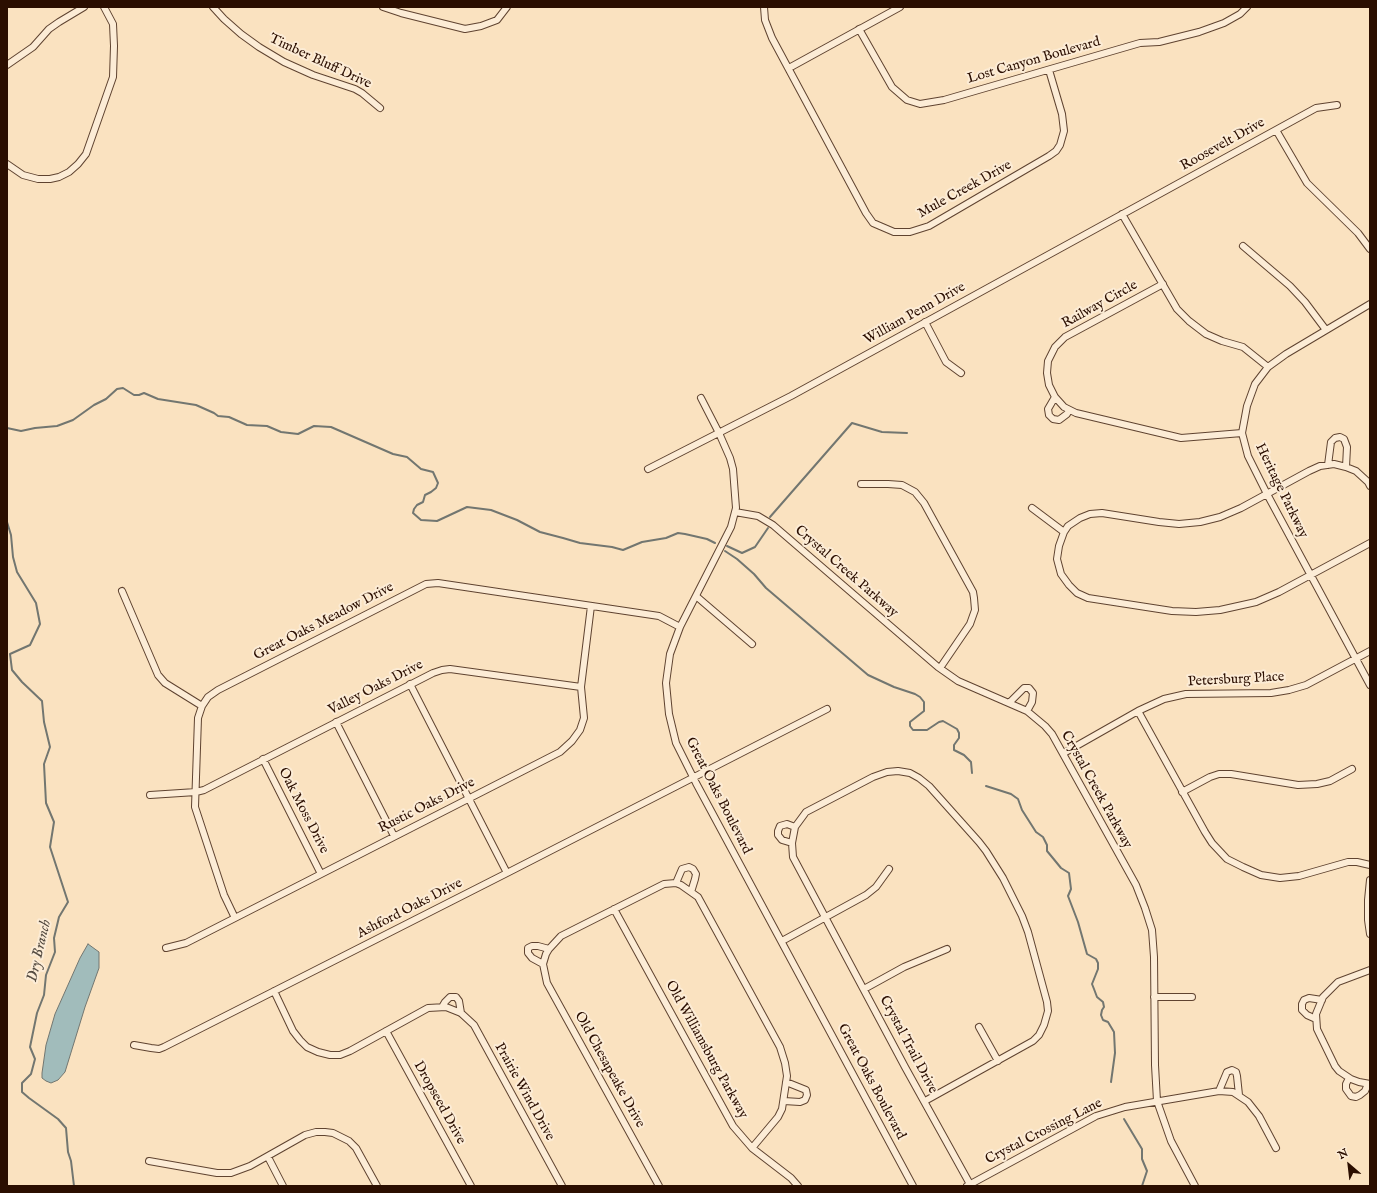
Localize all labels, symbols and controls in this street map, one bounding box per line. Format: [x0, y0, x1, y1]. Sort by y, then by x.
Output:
street label: Timber Bluff Drive [266, 31, 374, 93]
street label: Lost Canyon Boulevard [966, 34, 1102, 88]
street label: Roosevelt Drive [1178, 115, 1268, 175]
street label: Mule Creek Drive [915, 157, 1015, 223]
street label: Railway Circle [1059, 277, 1141, 333]
street label: William Penn Drive [861, 279, 969, 349]
street label: Heritage Parkway [1251, 441, 1311, 541]
street label: Crystal Creek Parkway [791, 522, 901, 622]
street label: Great Oaks Meadow Drive [251, 579, 397, 665]
street label: Valley Oaks Drive [326, 657, 426, 719]
street label: Petersburg Place [1187, 669, 1285, 691]
street label: Crystal Creek Parkway [1057, 728, 1135, 852]
street label: Great Oaks Boulevard [681, 735, 755, 857]
street label: Oak Moss Drive [274, 765, 332, 857]
street label: Rustic Oaks Drive [376, 774, 478, 838]
street label: Ashford Oaks Drive [355, 875, 465, 943]
water label: Dry Branch [24, 918, 56, 984]
street label: Old Williamsburg Parkway [661, 978, 751, 1122]
street label: Crystal Trail Drive [875, 993, 941, 1097]
street label: Old Chesapeake Drive [570, 1009, 648, 1131]
street label: Great Oaks Boulevard [833, 1021, 909, 1143]
street label: Prairie Wind Drive [490, 1040, 558, 1144]
street label: Dropseed Drive [409, 1059, 469, 1147]
street label: Crystal Crossing Lane [983, 1095, 1105, 1169]
north arrow [1329, 1145, 1369, 1185]
text: N [1336, 1146, 1351, 1163]

